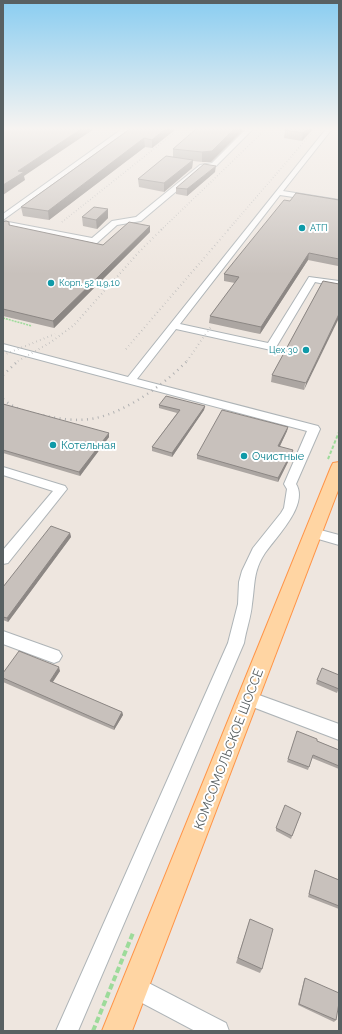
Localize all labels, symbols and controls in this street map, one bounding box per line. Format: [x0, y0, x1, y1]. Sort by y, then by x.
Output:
marker: АТП [297, 223, 307, 233]
place label: АТП [310, 223, 327, 233]
marker: Корп. 52 ц.9,10 [46, 278, 56, 288]
place label: Корп. 52 ц.9,10 [59, 278, 120, 288]
place label: Цех 30 [269, 345, 298, 355]
marker: Цех 30 [301, 345, 311, 355]
place label: Котельная [61, 439, 116, 452]
marker: Котельная [48, 440, 58, 450]
place label: Очистные [252, 450, 305, 463]
marker: Очистные [239, 451, 249, 461]
street label: КОМСОМОЛЬСКОЕ ШОССЕ [191, 666, 266, 832]

